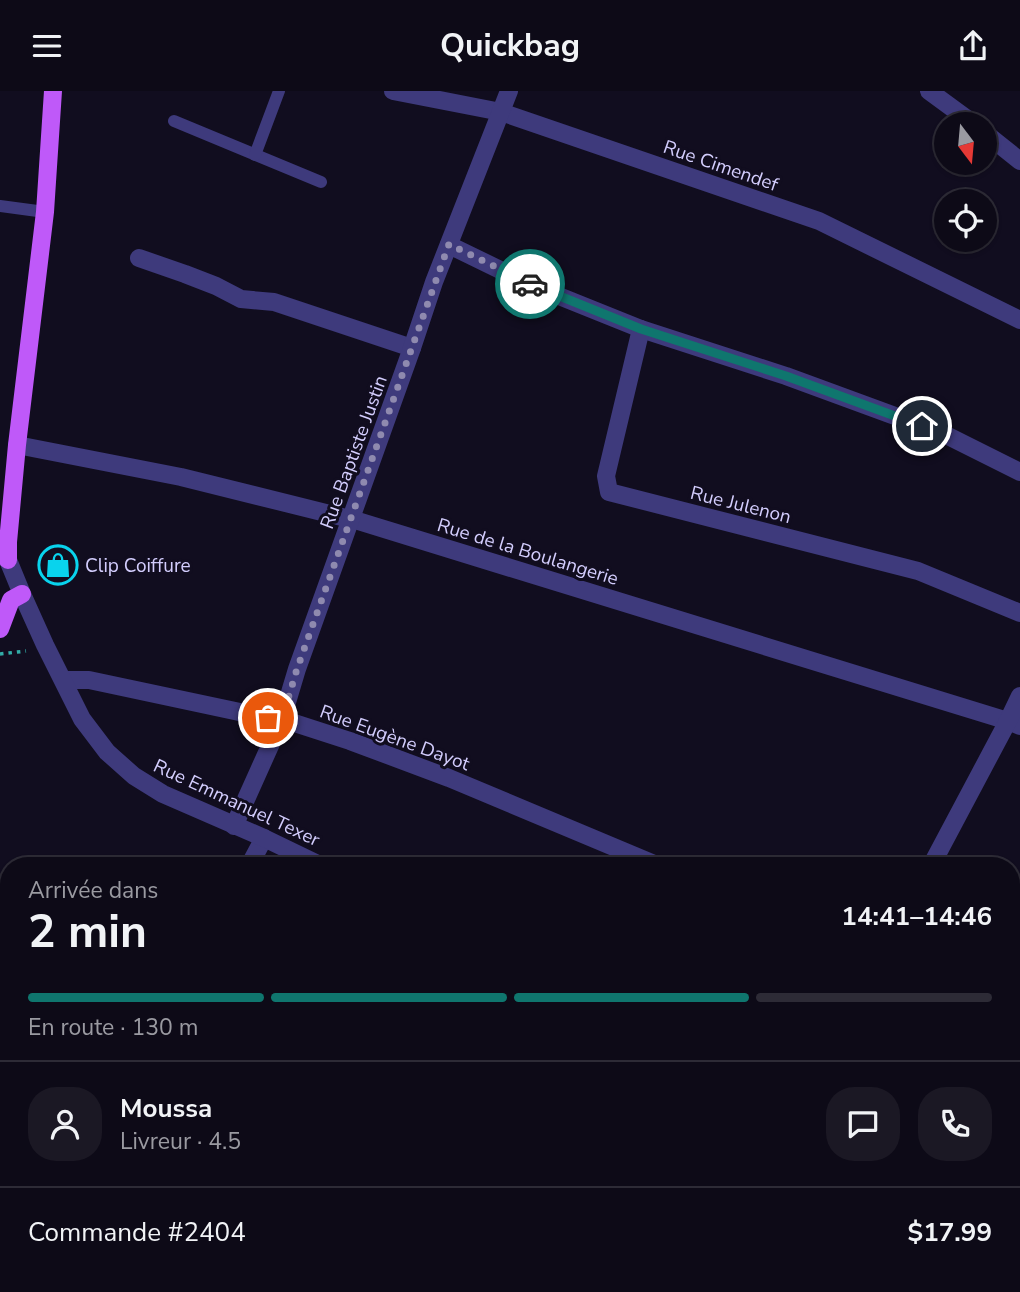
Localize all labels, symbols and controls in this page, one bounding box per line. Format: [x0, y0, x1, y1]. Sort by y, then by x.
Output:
text: Quickbag [440, 24, 580, 67]
icon: menu [28, 27, 66, 65]
icon: share [954, 27, 992, 65]
north arrow [934, 112, 998, 175]
map controls [934, 112, 997, 252]
street label: Rue Cimendef [660, 134, 782, 198]
button: locate [934, 189, 997, 252]
courier [495, 249, 565, 319]
icon: car [511, 265, 549, 303]
street label: Rue Baptiste Justin [314, 372, 394, 533]
pin [892, 396, 952, 456]
icon: home [903, 407, 941, 445]
street label: Rue Julenon [688, 480, 794, 530]
street label: Rue de la Boulangerie [434, 512, 621, 592]
shop icon: Clip Coiffure [37, 544, 79, 586]
place label: Clip Coiffure [85, 553, 191, 579]
pin [238, 688, 298, 748]
icon: bag [249, 699, 287, 737]
street label: Rue Eugène Dayot [316, 699, 474, 777]
street label: Rue Emmanuel Texer [149, 753, 324, 853]
text: Arrivée dans [28, 875, 158, 906]
text: 14:41–14:46 [841, 899, 992, 934]
text: 2 min [28, 900, 147, 963]
text: En route · 130 m [28, 1012, 198, 1043]
button: person [28, 1087, 102, 1161]
button: chat [826, 1087, 900, 1161]
button: phone [918, 1087, 992, 1161]
text: Moussa [120, 1091, 212, 1126]
text: Livreur · 4.5 [120, 1126, 241, 1157]
text: Commande #2404 [28, 1215, 246, 1250]
text: $17.99 [908, 1215, 992, 1250]

